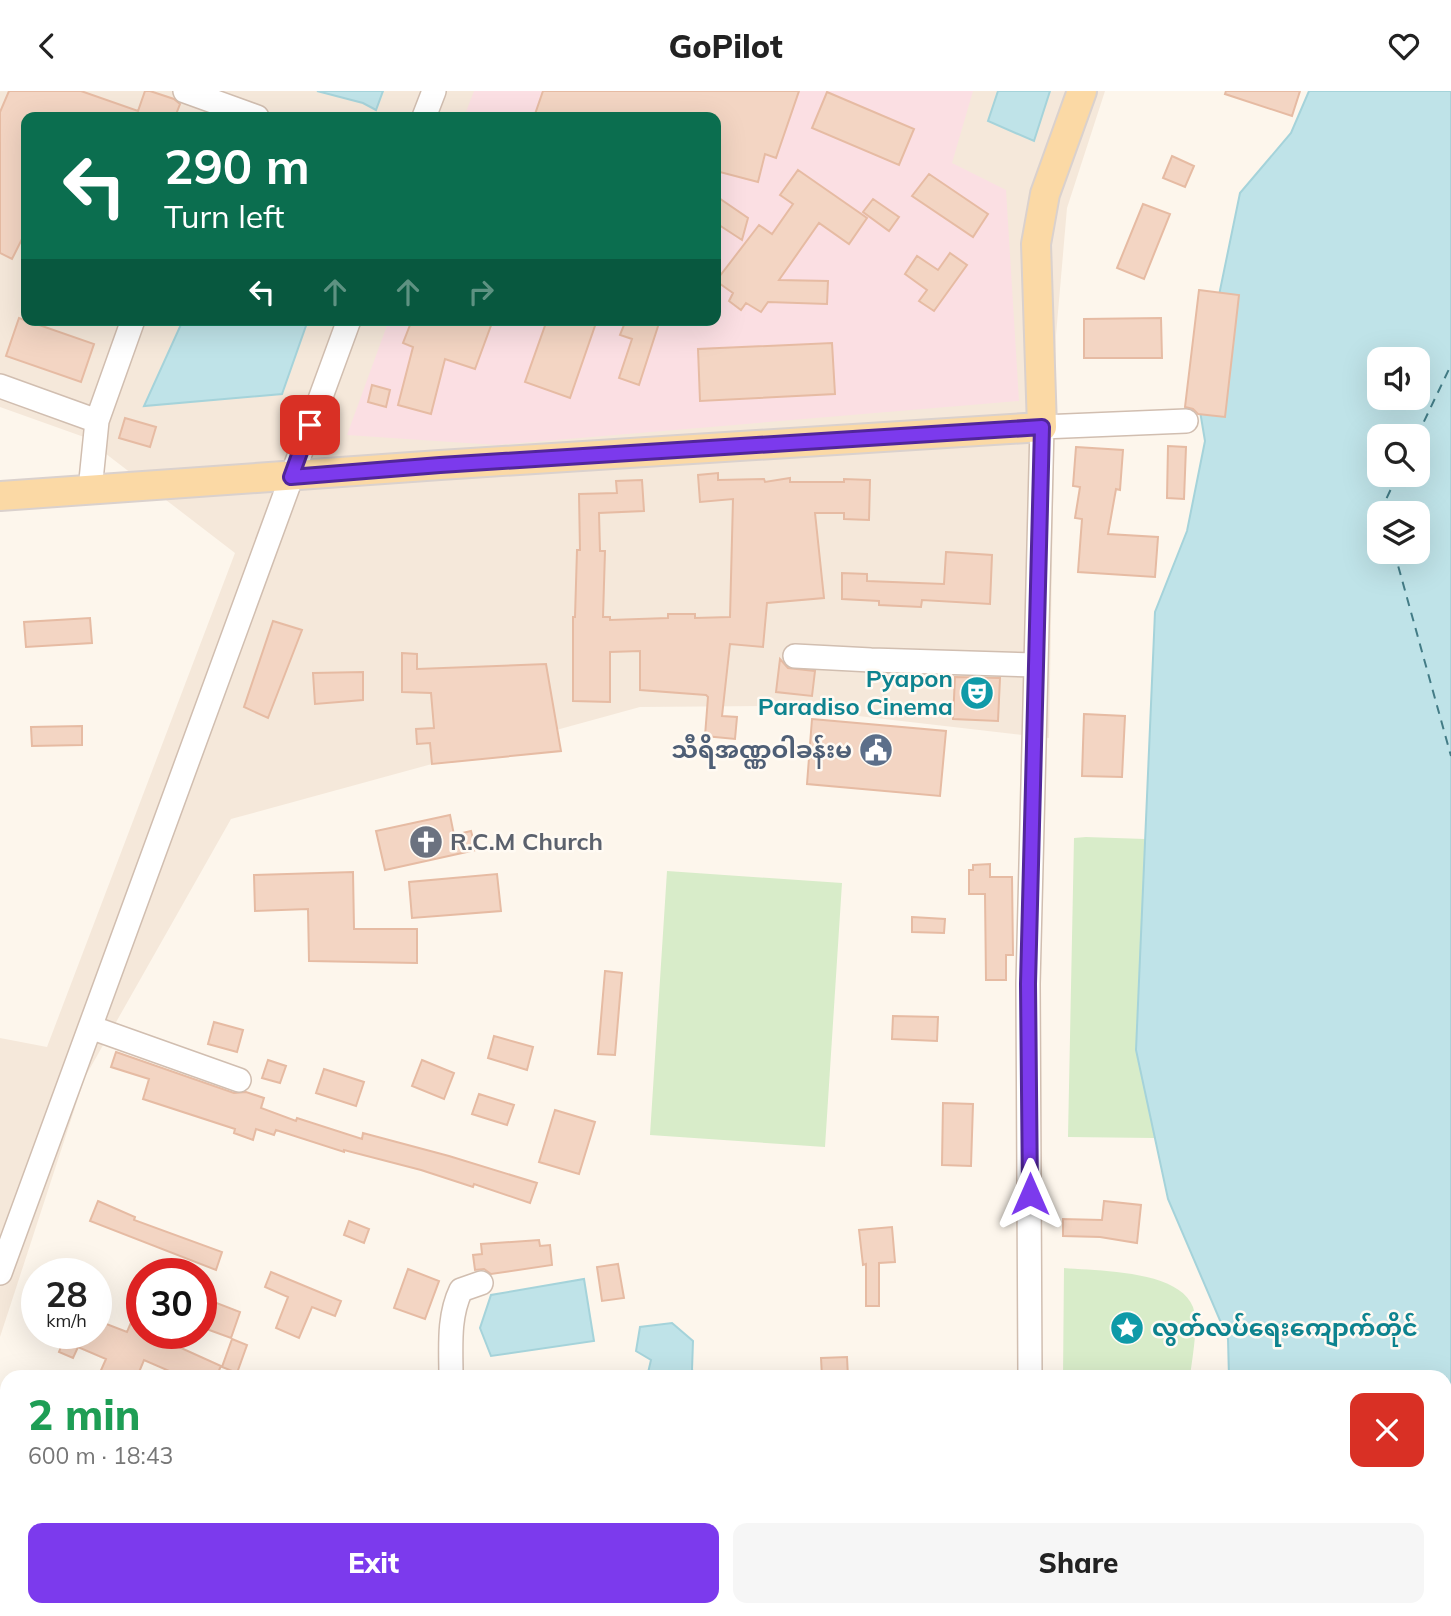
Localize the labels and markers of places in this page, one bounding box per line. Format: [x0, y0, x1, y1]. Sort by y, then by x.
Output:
pin [280, 395, 340, 455]
place label: Pyapon Paradiso Cinema [758, 663, 953, 721]
theatre icon: Pyapon Paradiso Cinema [958, 674, 996, 712]
public building icon: သီရိအဏ္ဏဝါခန်းမ [857, 731, 895, 769]
place label: သီရိအဏ္ဏဝါခန်းမ [671, 734, 852, 769]
church icon: R.C.M Church [407, 823, 445, 861]
place label: R.C.M Church [450, 826, 603, 856]
place icon: လွတ်လပ်ရေးကျောက်တိုင် [1108, 1309, 1146, 1347]
place label: လွတ်လပ်ရေးကျောက်တိုင် [1152, 1312, 1418, 1348]

